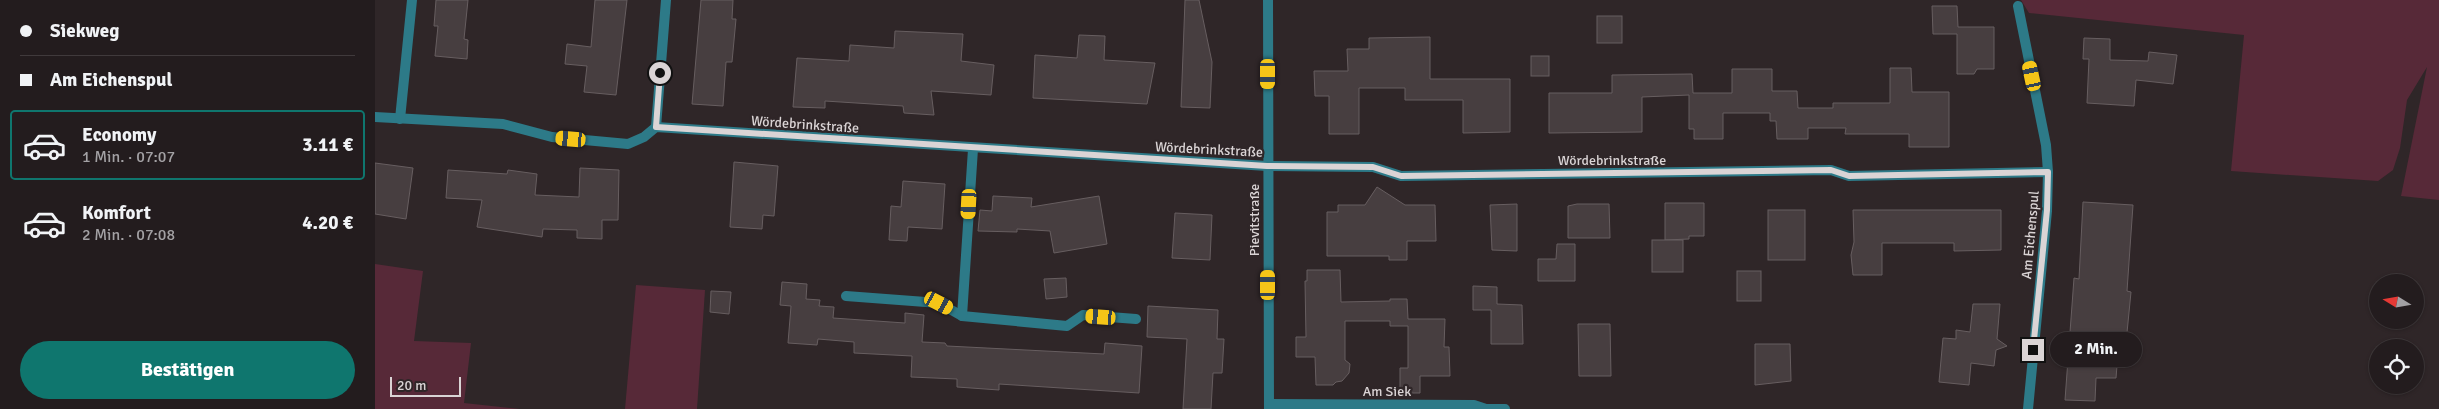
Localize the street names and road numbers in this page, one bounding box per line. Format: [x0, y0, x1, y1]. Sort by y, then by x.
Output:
street label: Wördebrinkstraße [750, 112, 860, 137]
street label: Wördebrinkstraße [1154, 138, 1264, 161]
street label: Wördebrinkstraße [1558, 152, 1666, 169]
street label: Pievitstraße [1246, 184, 1263, 256]
street label: Am Eichenspul [2018, 190, 2043, 280]
street label: Am Siek [1363, 383, 1411, 400]

